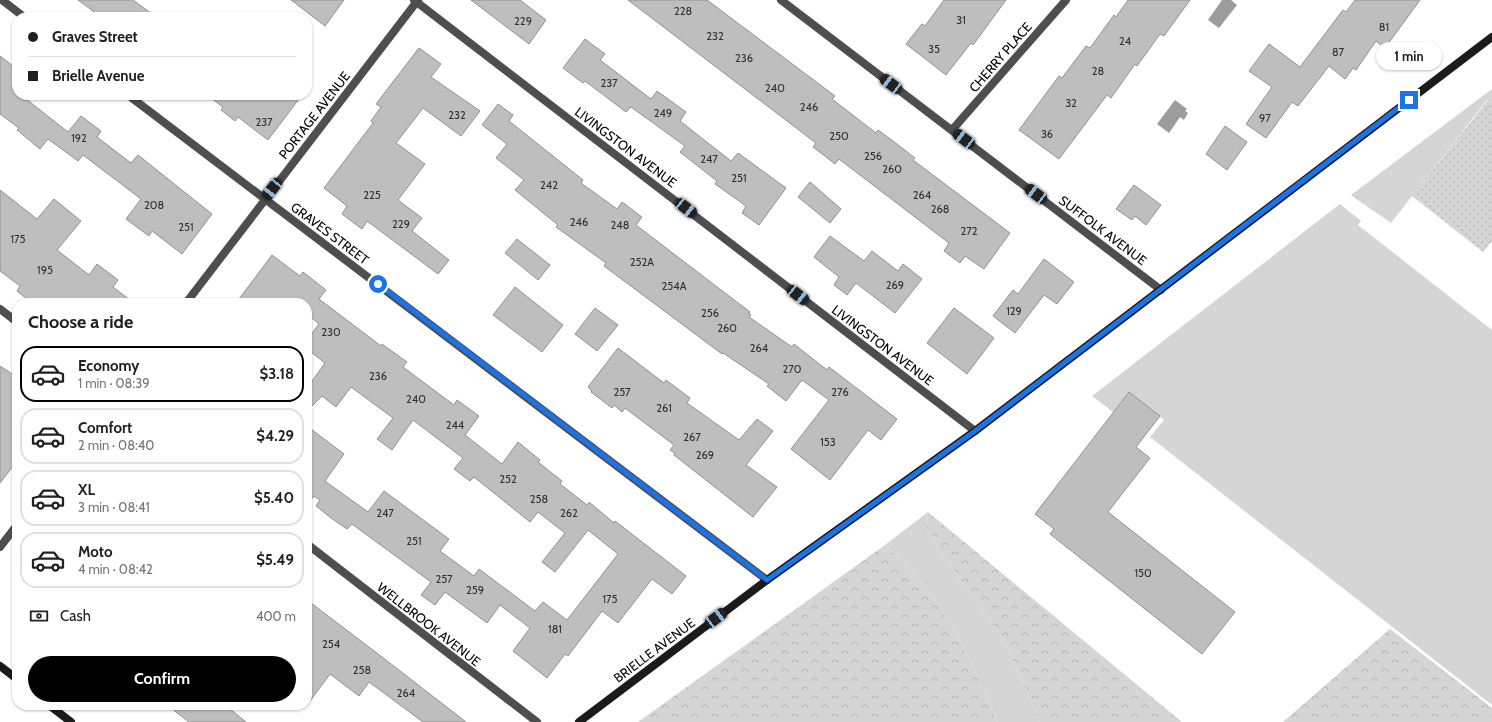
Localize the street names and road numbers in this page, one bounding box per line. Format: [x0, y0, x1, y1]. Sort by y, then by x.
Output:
street label: CHERRY PLACE [965, 19, 1035, 95]
street label: PORTAGE AVENUE [275, 68, 353, 162]
street label: LIVINGSTON AVENUE [572, 103, 680, 191]
street label: SUFFOLK AVENUE [1056, 192, 1150, 268]
street label: GRAVES STREET [288, 199, 372, 268]
street label: LIVINGSTON AVENUE [829, 301, 937, 389]
street label: WELLBROOK AVENUE [374, 579, 484, 669]
street label: BRIELLE AVENUE [610, 614, 698, 686]

